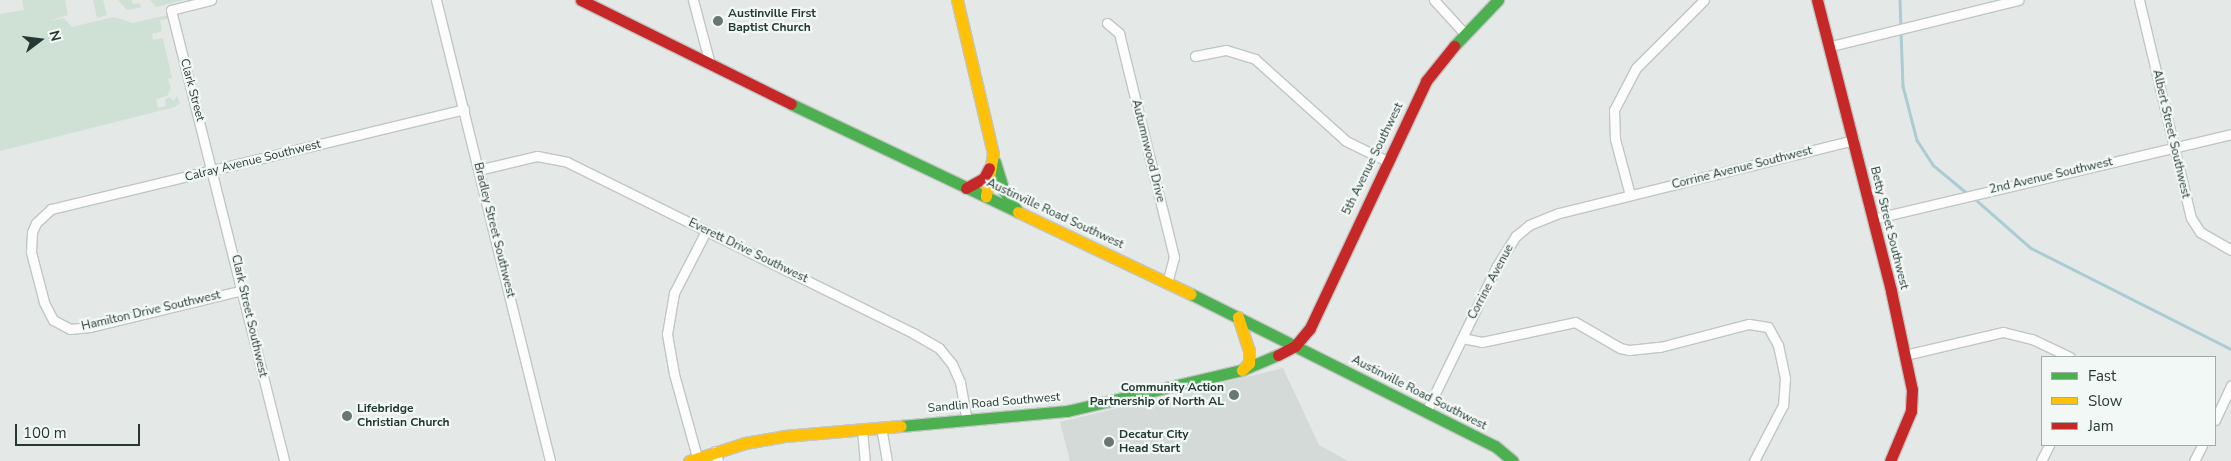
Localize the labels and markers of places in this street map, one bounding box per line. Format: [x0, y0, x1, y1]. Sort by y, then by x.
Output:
place label: Austinville First Baptist Church [728, 7, 816, 35]
marker: Austinville First Baptist Church [712, 15, 724, 27]
place label: Community Action Partnership of North AL [1090, 381, 1224, 409]
marker: Community Action Partnership of North AL [1228, 389, 1240, 401]
place label: Lifebridge Christian Church [357, 402, 450, 430]
marker: Lifebridge Christian Church [341, 410, 353, 422]
place label: Decatur City Head Start [1119, 428, 1189, 456]
marker: Decatur City Head Start [1103, 436, 1115, 448]

